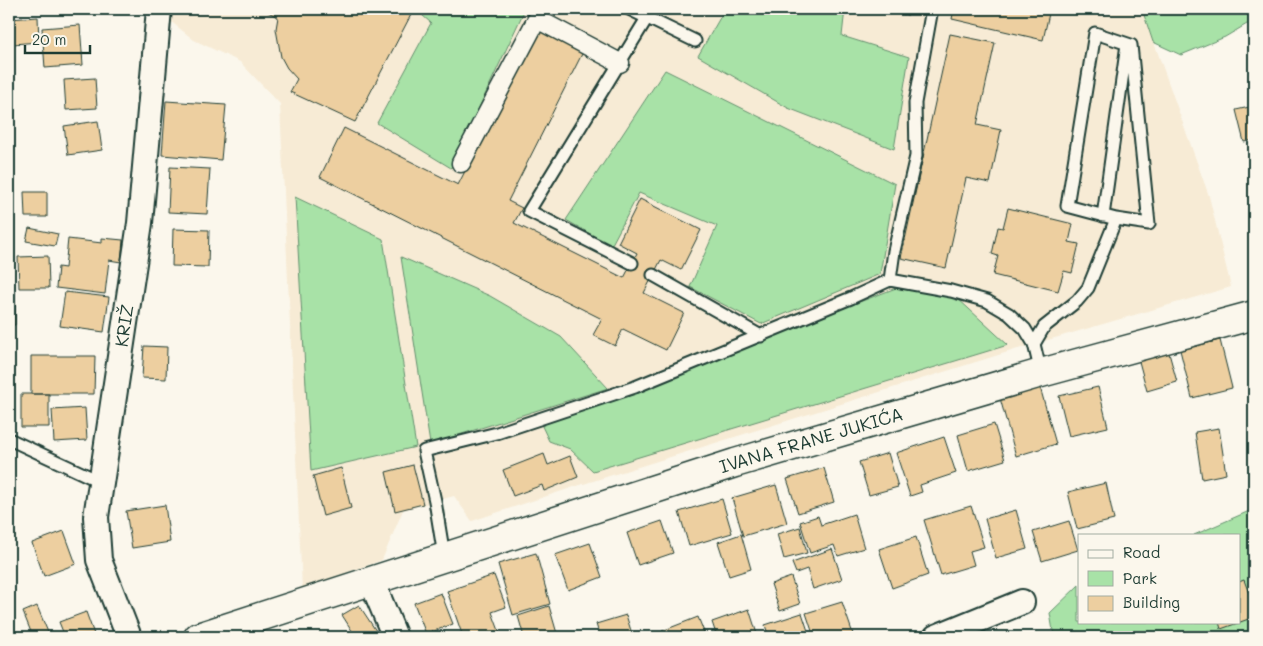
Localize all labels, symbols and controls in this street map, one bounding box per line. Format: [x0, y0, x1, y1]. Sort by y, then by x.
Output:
scale bar [25, 22, 90, 54]
text: 20 m [32, 29, 66, 49]
street label: KRIŽ [109, 303, 139, 349]
street label: IVANA FRANE JUKIĆA [716, 401, 906, 478]
legend [1078, 534, 1240, 624]
text: Road [1123, 542, 1160, 562]
text: Park [1123, 568, 1157, 588]
text: Building [1123, 592, 1180, 612]

